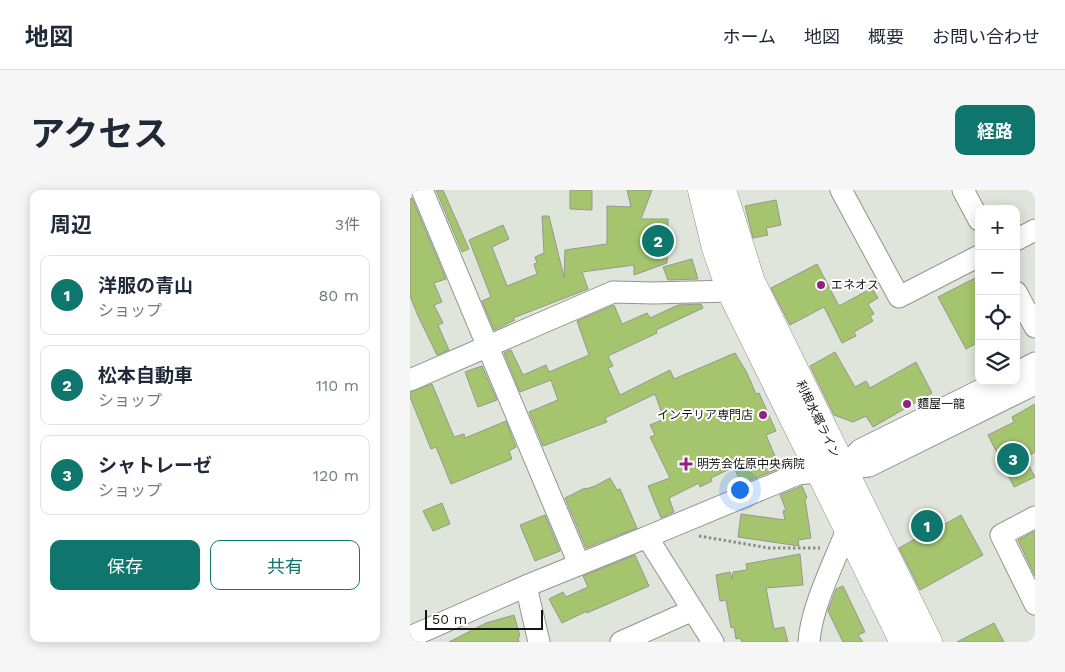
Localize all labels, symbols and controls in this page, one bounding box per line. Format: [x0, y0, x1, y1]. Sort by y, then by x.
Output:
text: 地図 [25, 23, 73, 51]
text: ホーム [723, 26, 776, 47]
text: 地図 [804, 26, 840, 47]
text: 概要 [868, 26, 904, 47]
text: お問い合わせ [932, 26, 1040, 47]
button: 経路 [955, 105, 1035, 155]
text: アクセス [30, 113, 168, 155]
map controls [975, 205, 1020, 385]
button: + [975, 205, 1020, 250]
text: 周辺 [50, 212, 92, 237]
text: 3件 [335, 215, 360, 234]
pin: 2 [642, 222, 674, 260]
button: − [975, 250, 1020, 295]
text: 洋服の青山 [98, 274, 193, 297]
place label: エネオス [831, 278, 879, 292]
marker: エネオス [815, 279, 827, 291]
text: 1 [64, 286, 70, 305]
text: 80 m [318, 286, 359, 305]
button: locate [975, 295, 1020, 340]
text: ショップ [98, 301, 162, 320]
button: layers [975, 340, 1020, 385]
text: 松本自動車 [98, 364, 193, 387]
text: 2 [62, 376, 72, 395]
text: 110 m [316, 376, 359, 395]
street label: 利根水郷ライン [793, 378, 843, 460]
text: ショップ [98, 391, 162, 410]
place label: 麵屋一龍 [917, 397, 965, 411]
marker: 麵屋一龍 [901, 398, 913, 410]
place label: インテリア専門店 [657, 408, 753, 422]
marker: インテリア専門店 [757, 409, 769, 421]
pin: 3 [997, 440, 1029, 478]
text: シャトレーゼ [98, 454, 212, 477]
marker: 明芳会佐原中央病院 [679, 457, 693, 471]
place label: 明芳会佐原中央病院 [697, 457, 805, 471]
text: 3 [62, 466, 72, 485]
text: 120 m [313, 466, 359, 485]
your location [727, 477, 753, 503]
text: ショップ [98, 481, 162, 500]
pin: 1 [911, 507, 943, 545]
button: 保存 [50, 540, 200, 590]
button: 共有 [210, 540, 360, 590]
scale bar [425, 607, 542, 630]
text: 50 m [432, 611, 467, 627]

